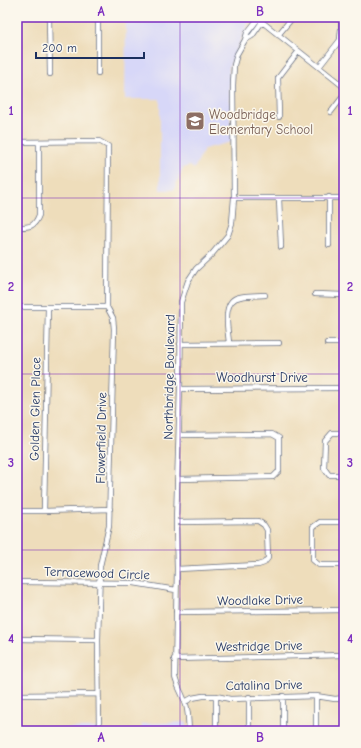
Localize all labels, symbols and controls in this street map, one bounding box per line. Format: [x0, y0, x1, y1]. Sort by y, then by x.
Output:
text: A [97, 4, 105, 19]
text: B [256, 4, 264, 19]
scale bar [36, 34, 144, 60]
text: 200 m [42, 41, 77, 55]
text: 1 [8, 103, 14, 118]
text: 1 [347, 103, 353, 118]
place label: Woodbridge Elementary School [209, 107, 313, 137]
school or university icon: Woodbridge Elementary School [184, 110, 206, 132]
text: 2 [8, 279, 14, 294]
text: 2 [347, 279, 353, 294]
street label: Northbridge Boulevard [160, 314, 178, 440]
street label: Golden Glen Place [27, 357, 43, 461]
street label: Woodhurst Drive [216, 370, 308, 385]
street label: Flowerfield Drive [93, 392, 109, 484]
text: 3 [8, 455, 14, 470]
text: 3 [347, 455, 353, 470]
street label: Terracewood Circle [44, 564, 151, 582]
street label: Woodlake Drive [217, 592, 304, 608]
text: 4 [8, 631, 14, 646]
text: 4 [347, 631, 353, 646]
street label: Westridge Drive [216, 638, 303, 654]
street label: Catalina Drive [225, 677, 303, 693]
text: A [97, 730, 105, 745]
text: B [256, 730, 264, 745]

